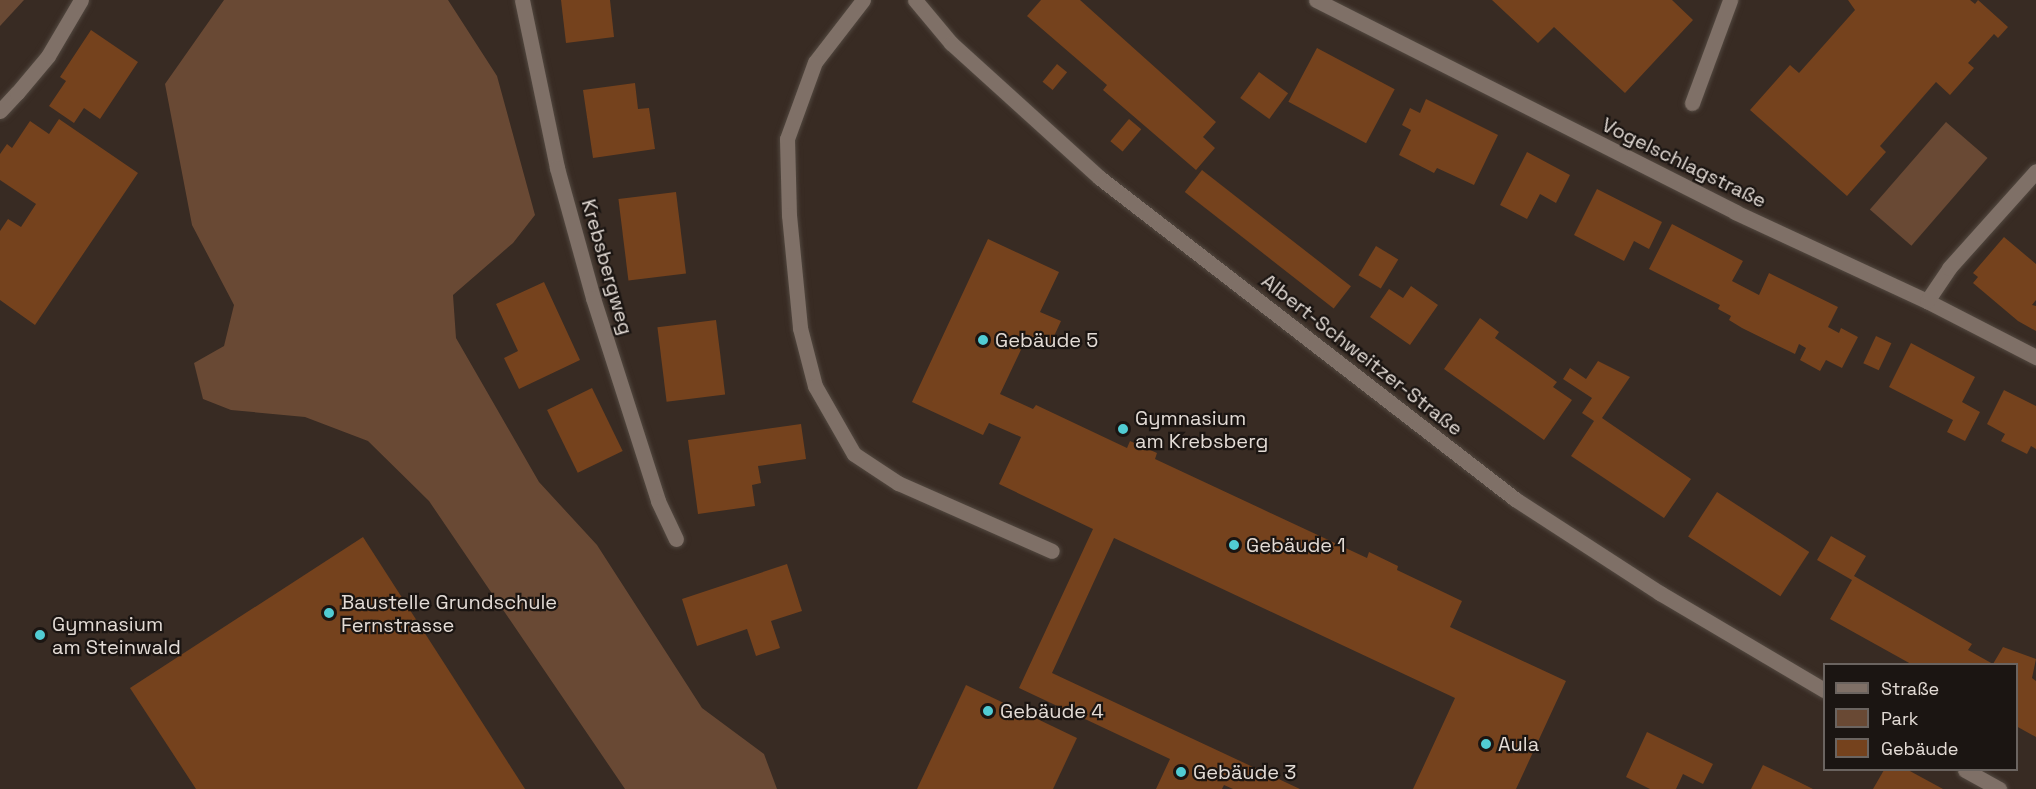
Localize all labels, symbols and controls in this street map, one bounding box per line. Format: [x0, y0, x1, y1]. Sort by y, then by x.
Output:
street label: Vogelschlagstraße [1598, 113, 1770, 213]
street label: Krebsbergweg [576, 196, 638, 338]
street label: Albert-Schweitzer-Straße [1257, 269, 1467, 441]
place label: Gebäude 5 [995, 328, 1098, 352]
marker: Gebäude 5 [976, 333, 990, 347]
place label: Gymnasium am Krebsberg [1135, 406, 1268, 453]
marker: Gymnasium am Krebsberg [1116, 422, 1130, 436]
place label: Gebäude 1 [1246, 533, 1346, 557]
marker: Gebäude 1 [1227, 538, 1241, 552]
place label: Baustelle Grundschule Fernstrasse [341, 590, 557, 637]
marker: Baustelle Grundschule Fernstrasse [322, 606, 336, 620]
place label: Gymnasium am Steinwald [52, 612, 181, 659]
marker: Gymnasium am Steinwald [33, 628, 47, 642]
legend [1823, 663, 2018, 771]
text: Straße [1881, 677, 1939, 700]
place label: Gebäude 4 [1000, 699, 1104, 723]
marker: Gebäude 4 [981, 704, 995, 718]
text: Park [1881, 707, 1918, 730]
place label: Aula [1498, 732, 1539, 756]
marker: Aula [1479, 737, 1493, 751]
text: Gebäude [1881, 737, 1959, 760]
place label: Gebäude 3 [1193, 760, 1296, 784]
marker: Gebäude 3 [1174, 765, 1188, 779]

